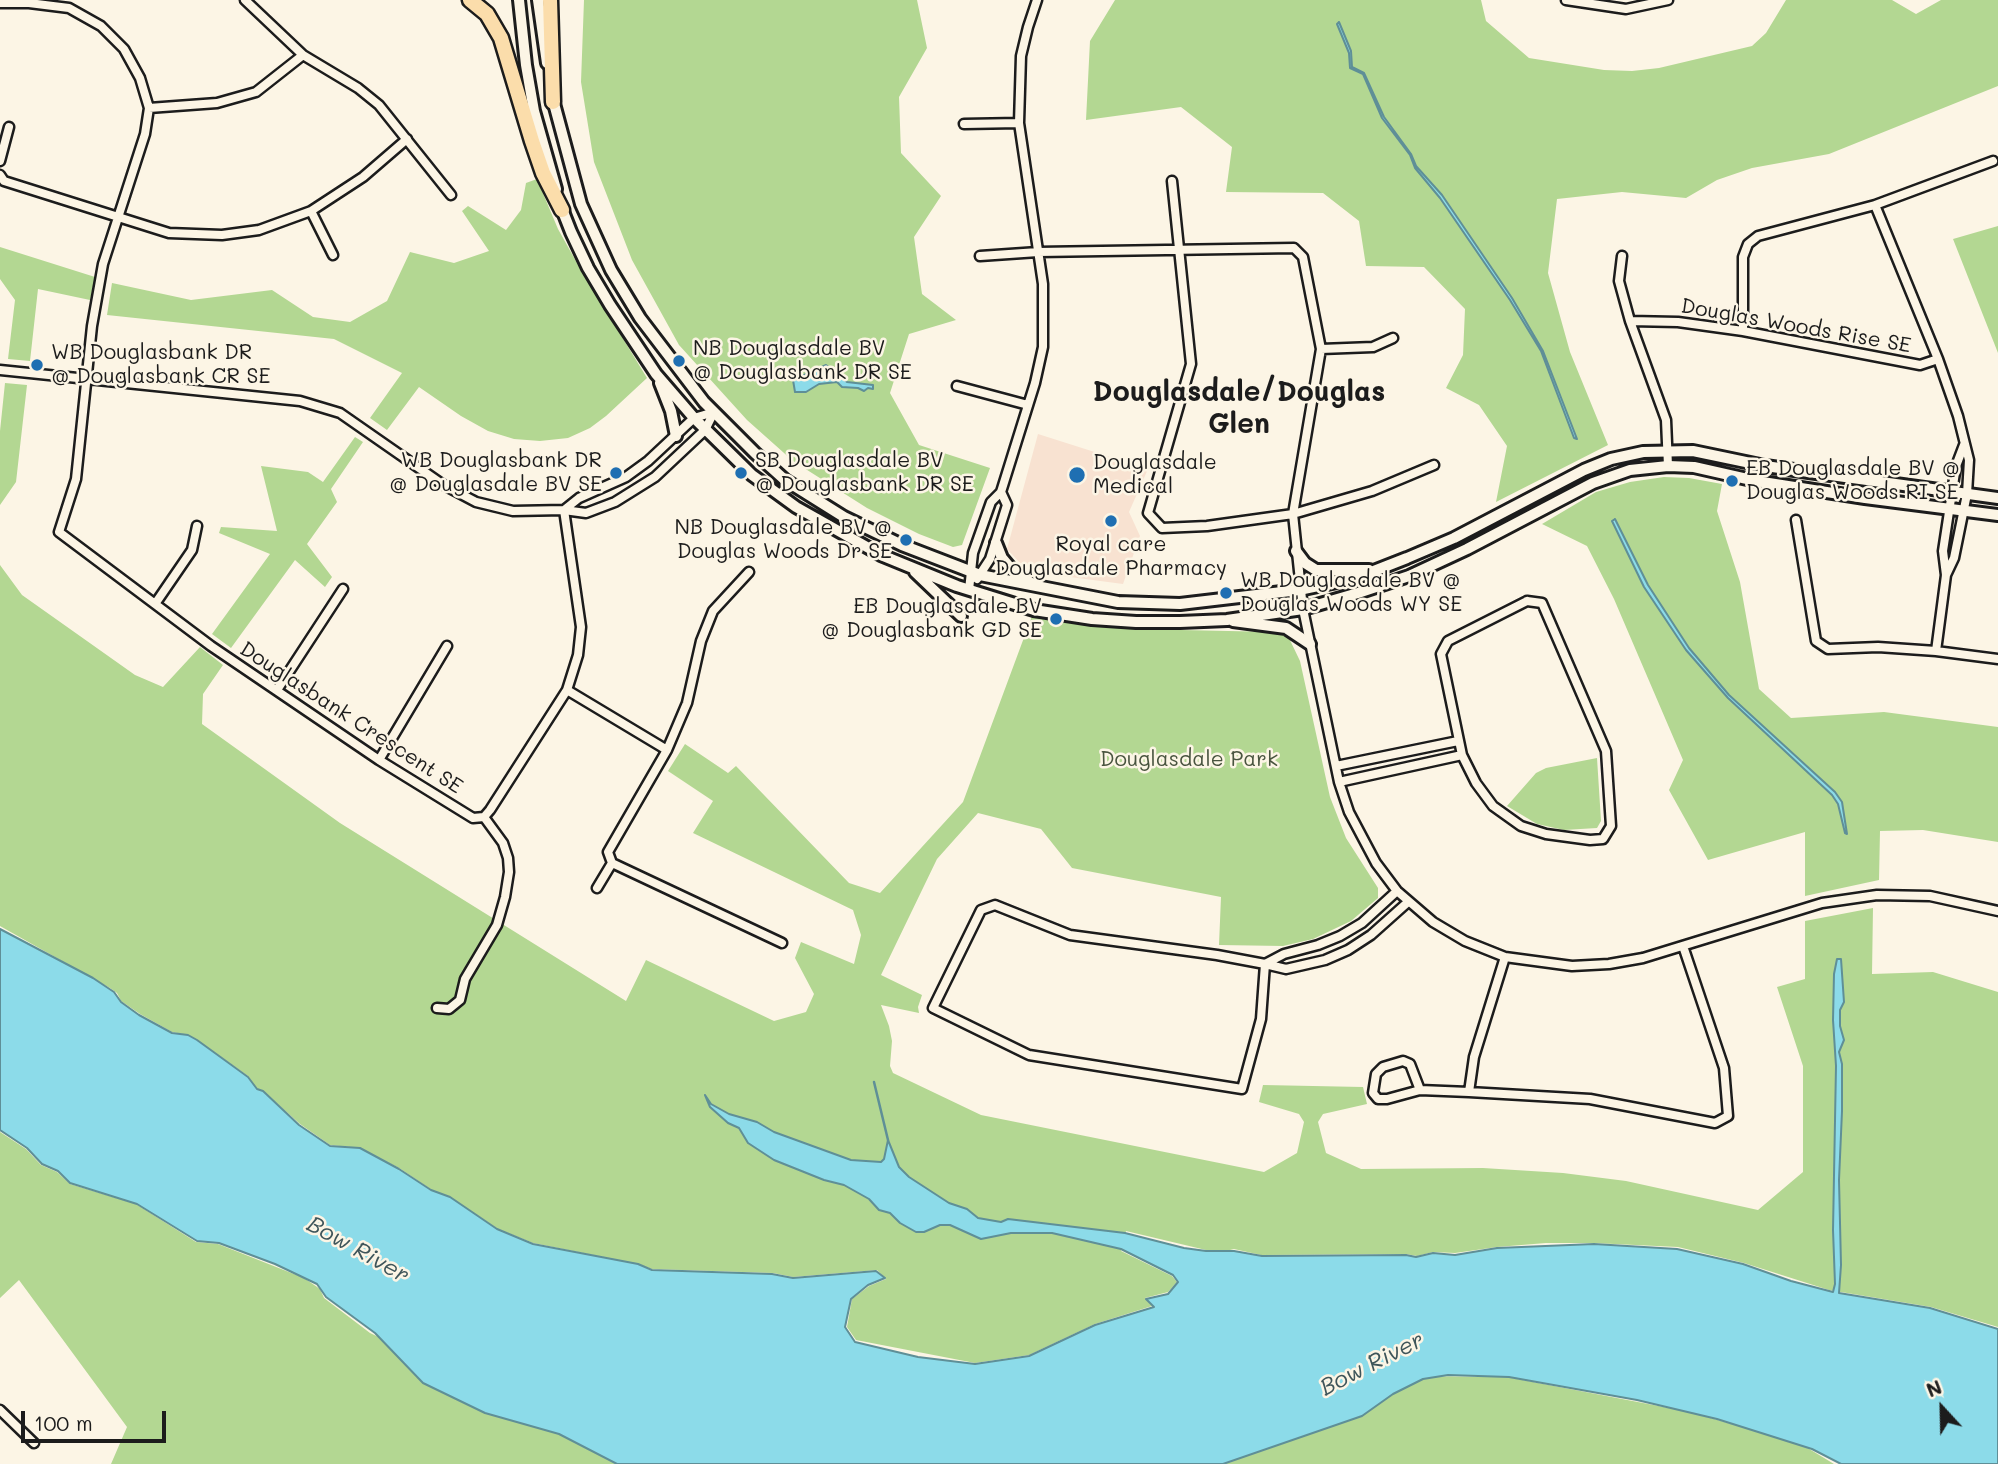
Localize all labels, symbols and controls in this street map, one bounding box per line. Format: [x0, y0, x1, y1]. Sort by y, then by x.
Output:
street label: Douglas Woods Rise SE [1679, 293, 1913, 359]
place label: NB Douglasdale BV @ Douglasbank DR SE [693, 336, 912, 386]
place label: WB Douglasbank DR @ Douglasbank CR SE [51, 340, 270, 390]
marker: NB Douglasdale BV @ Douglasbank DR SE [671, 353, 687, 369]
marker: WB Douglasbank DR @ Douglasbank CR SE [29, 357, 45, 373]
district label: Douglasdale/Douglas Glen [1093, 375, 1385, 441]
place label: WB Douglasbank DR @ Douglasdale BV SE [389, 448, 602, 498]
place label: SB Douglasdale BV @ Douglasbank DR SE [755, 448, 974, 498]
place label: Douglasdale Medical [1093, 450, 1217, 500]
place label: EB Douglasdale BV @ Douglas Woods RI SE [1746, 456, 1960, 506]
marker: WB Douglasbank DR @ Douglasdale BV SE [608, 465, 624, 481]
marker: SB Douglasdale BV @ Douglasbank DR SE [733, 465, 749, 481]
marker: Douglasdale Medical [1067, 465, 1087, 485]
marker: EB Douglasdale BV @ Douglas Woods RI SE [1724, 473, 1740, 489]
marker: Royal care Douglasdale Pharmacy [1103, 513, 1119, 529]
place label: NB Douglasdale BV @ Douglas Woods Dr SE [674, 515, 892, 565]
marker: NB Douglasdale BV @ Douglas Woods Dr SE [898, 532, 914, 548]
place label: Royal care Douglasdale Pharmacy [995, 532, 1227, 582]
place label: WB Douglasdale BV @ Douglas Woods WY SE [1240, 568, 1462, 618]
marker: WB Douglasdale BV @ Douglas Woods WY SE [1218, 585, 1234, 601]
place label: EB Douglasdale BV @ Douglasbank GD SE [821, 594, 1042, 644]
marker: EB Douglasdale BV @ Douglasbank GD SE [1048, 611, 1064, 627]
street label: Douglasbank Crescent SE [235, 636, 467, 800]
park label: Douglasdale Park [1100, 747, 1278, 773]
water label: Bow River [302, 1211, 414, 1289]
water label: Bow River [1315, 1326, 1429, 1402]
north arrow [1907, 1373, 1977, 1443]
text: N [1923, 1374, 1945, 1402]
scale bar [24, 1398, 170, 1442]
text: 100 m [34, 1409, 93, 1436]

